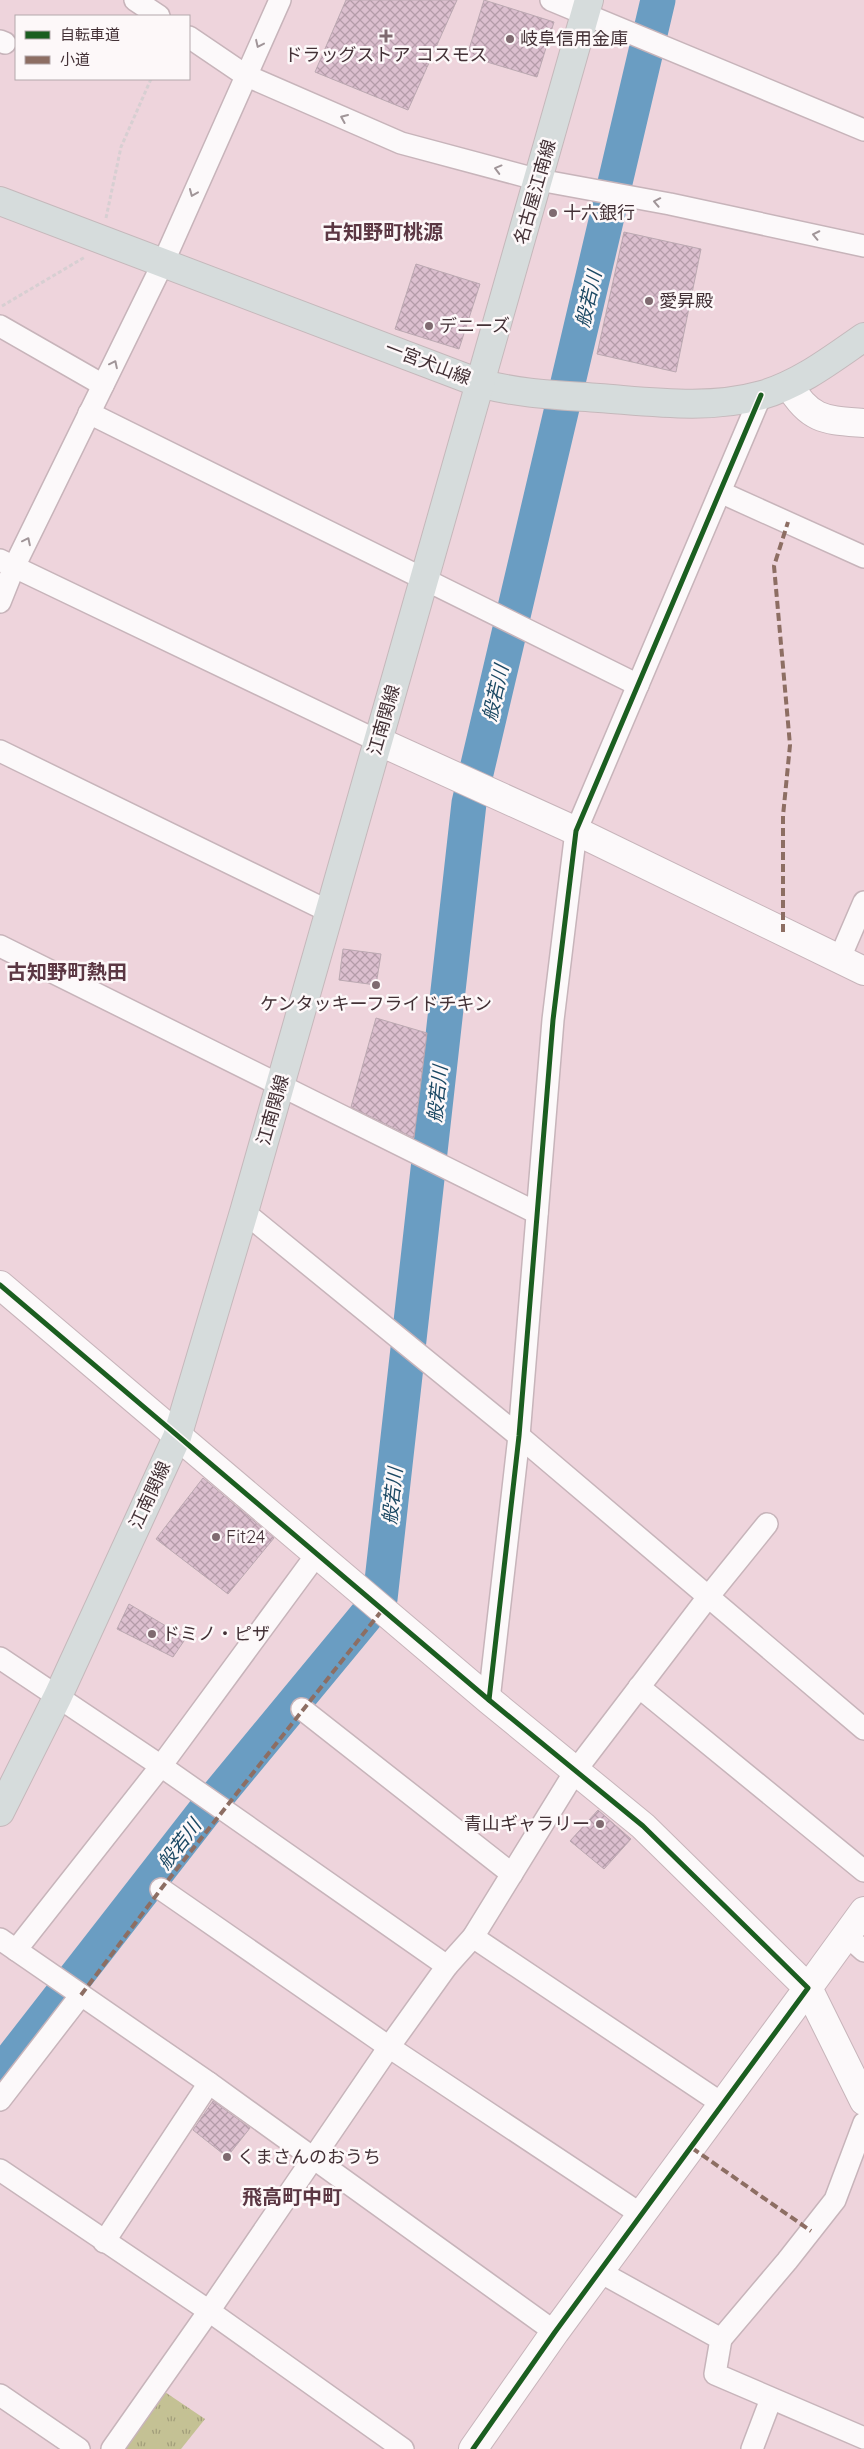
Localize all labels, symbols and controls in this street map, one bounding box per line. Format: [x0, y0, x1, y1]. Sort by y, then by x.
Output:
legend [15, 15, 190, 80]
text: 自転車道 [60, 25, 120, 44]
place label: 岐阜信用金庫 [520, 27, 628, 50]
marker: ドラッグストア コスモス [380, 30, 392, 42]
marker: 岐阜信用金庫 [504, 33, 516, 45]
one-way arrow [255, 39, 265, 48]
place label: ドラッグストア コスモス [285, 43, 487, 66]
text: 小道 [60, 50, 90, 69]
one-way arrow [340, 114, 349, 124]
street label: 名古屋江南線 [509, 137, 560, 247]
one-way arrow [494, 164, 503, 175]
one-way arrow [189, 188, 199, 197]
one-way arrow [653, 197, 662, 208]
place label: 十六銀行 [563, 201, 635, 224]
marker: 十六銀行 [547, 207, 559, 219]
district label: 古知野町桃源 [323, 219, 443, 244]
one-way arrow [812, 231, 821, 241]
water label: 般若川 [570, 267, 607, 329]
place label: 愛昇殿 [659, 289, 713, 312]
marker: 愛昇殿 [643, 295, 655, 307]
place label: デニーズ [439, 314, 510, 337]
marker: デニーズ [423, 320, 435, 332]
street label: 一宮犬山線 [382, 336, 474, 389]
one-way arrow [107, 360, 118, 369]
one-way arrow [21, 537, 31, 546]
water label: 般若川 [477, 661, 514, 723]
street label: 江南関線 [363, 682, 404, 758]
district label: 古知野町熱田 [7, 959, 127, 984]
marker: ケンタッキーフライドチキン [370, 979, 382, 991]
place label: ケンタッキーフライドチキン [260, 992, 492, 1015]
water label: 般若川 [422, 1062, 452, 1124]
street label: 江南関線 [252, 1072, 293, 1148]
street label: 江南関線 [124, 1457, 175, 1532]
water label: 般若川 [377, 1464, 407, 1526]
place label: Fit24 [226, 1525, 265, 1548]
marker: Fit24 [210, 1531, 222, 1543]
place label: ドミノ・ピザ [162, 1622, 270, 1645]
marker: ドミノ・ピザ [146, 1628, 158, 1640]
place label: 青山ギャラリー [464, 1812, 590, 1835]
water label: 般若川 [152, 1813, 207, 1874]
marker: 青山ギャラリー [594, 1818, 606, 1830]
place label: くまさんのおうち [237, 2145, 381, 2168]
marker: くまさんのおうち [221, 2151, 233, 2163]
district label: 飛高町中町 [242, 2184, 342, 2209]

